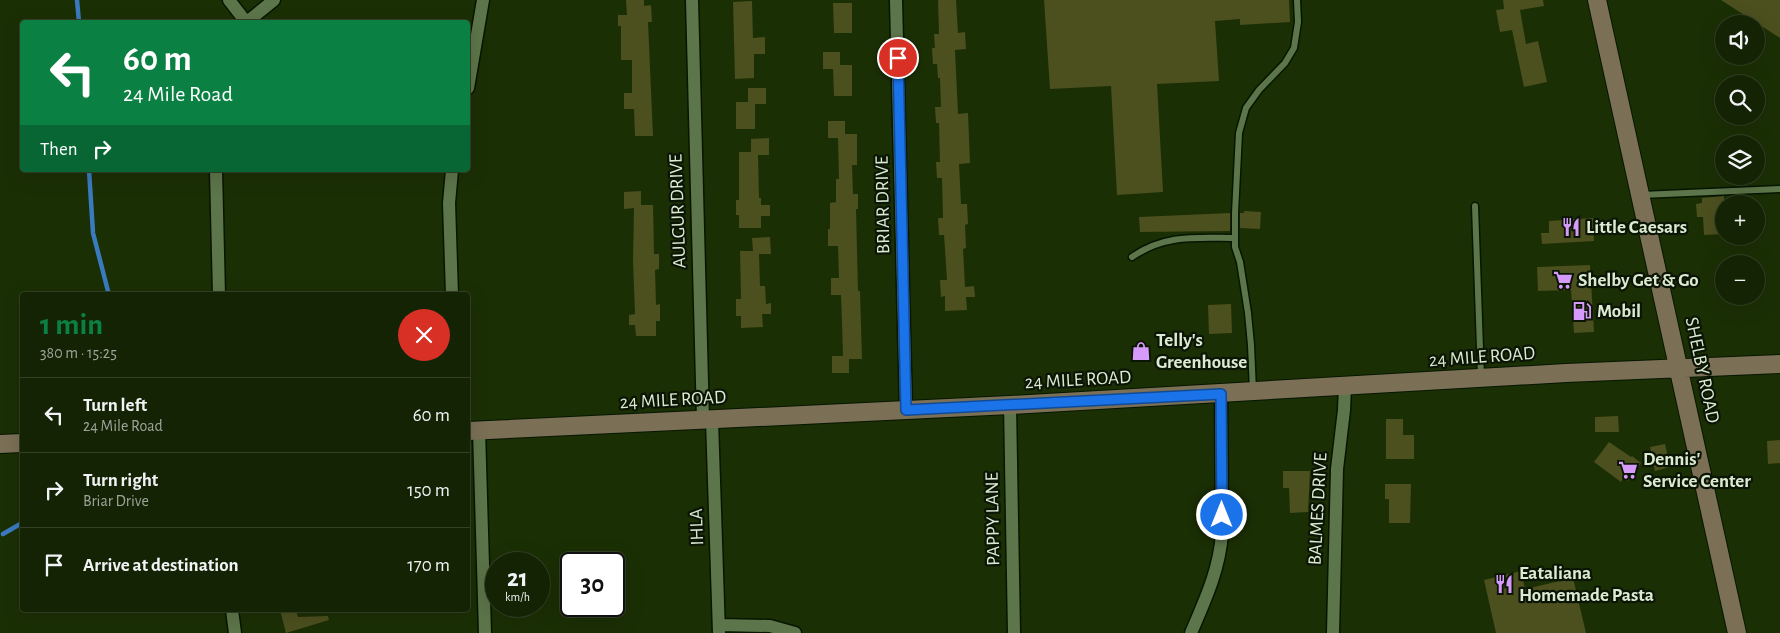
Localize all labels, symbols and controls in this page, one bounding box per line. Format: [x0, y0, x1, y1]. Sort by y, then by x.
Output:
map controls [1715, 15, 1765, 305]
button: sound [1715, 15, 1765, 65]
pin [877, 37, 919, 79]
icon: left [40, 40, 105, 105]
text: 60 m [123, 42, 192, 77]
icon: arrive [884, 44, 912, 72]
button: search [1715, 75, 1765, 125]
text: 24 Mile Road [123, 83, 233, 105]
icon: right [88, 135, 116, 163]
button: layers [1715, 135, 1765, 185]
text: Then [40, 140, 78, 159]
street label: AULGUR DRIVE [667, 154, 689, 268]
street label: BRIAR DRIVE [873, 156, 893, 254]
button: + [1715, 195, 1765, 245]
restaurant icon: Little Caesars [1560, 216, 1582, 238]
place label: Little Caesars [1586, 218, 1687, 237]
button: − [1715, 255, 1765, 305]
supermarket icon: Shelby Get & Go [1552, 269, 1574, 291]
place label: Shelby Get & Go [1578, 271, 1699, 290]
fuel station icon: Mobil [1571, 300, 1593, 322]
place label: Mobil [1597, 302, 1641, 321]
button: close [398, 309, 450, 361]
text: 1 min [40, 310, 103, 340]
street label: SHELBY ROAD [1681, 315, 1723, 425]
place label: Telly's Greenhouse [1156, 331, 1247, 372]
shop icon: Telly's Greenhouse [1130, 340, 1152, 362]
street label: 24 MILE ROAD [1428, 344, 1536, 370]
text: 380 m · 15:25 [40, 345, 117, 361]
street label: 24 MILE ROAD [1024, 368, 1132, 392]
street label: 24 MILE ROAD [619, 388, 727, 412]
text: Turn left [83, 396, 147, 415]
icon: left [40, 401, 68, 429]
text: 60 m [413, 406, 450, 425]
text: 24 Mile Road [83, 418, 163, 434]
place label: Dennis' Service Center [1643, 450, 1751, 491]
street label: BALMES DRIVE [1306, 452, 1330, 566]
supermarket icon: Dennis' Service Center [1617, 459, 1639, 481]
text: Turn right [83, 471, 158, 490]
street label: PAPPY LANE [983, 472, 1003, 566]
icon: right [40, 476, 68, 504]
text: 150 m [407, 481, 450, 500]
position arrow [1195, 488, 1247, 540]
text: Briar Drive [83, 493, 149, 509]
street label: IHLA [687, 508, 707, 546]
icon: arrive [40, 551, 68, 579]
speed limit sign: 30 [560, 552, 625, 617]
text: Arrive at destination [83, 556, 239, 575]
text: 170 m [407, 556, 450, 575]
place label: Eataliana Homemade Pasta [1519, 564, 1654, 605]
text: 21 [507, 566, 528, 591]
restaurant icon: Eataliana Homemade Pasta [1493, 573, 1515, 595]
text: km/h [505, 591, 530, 603]

